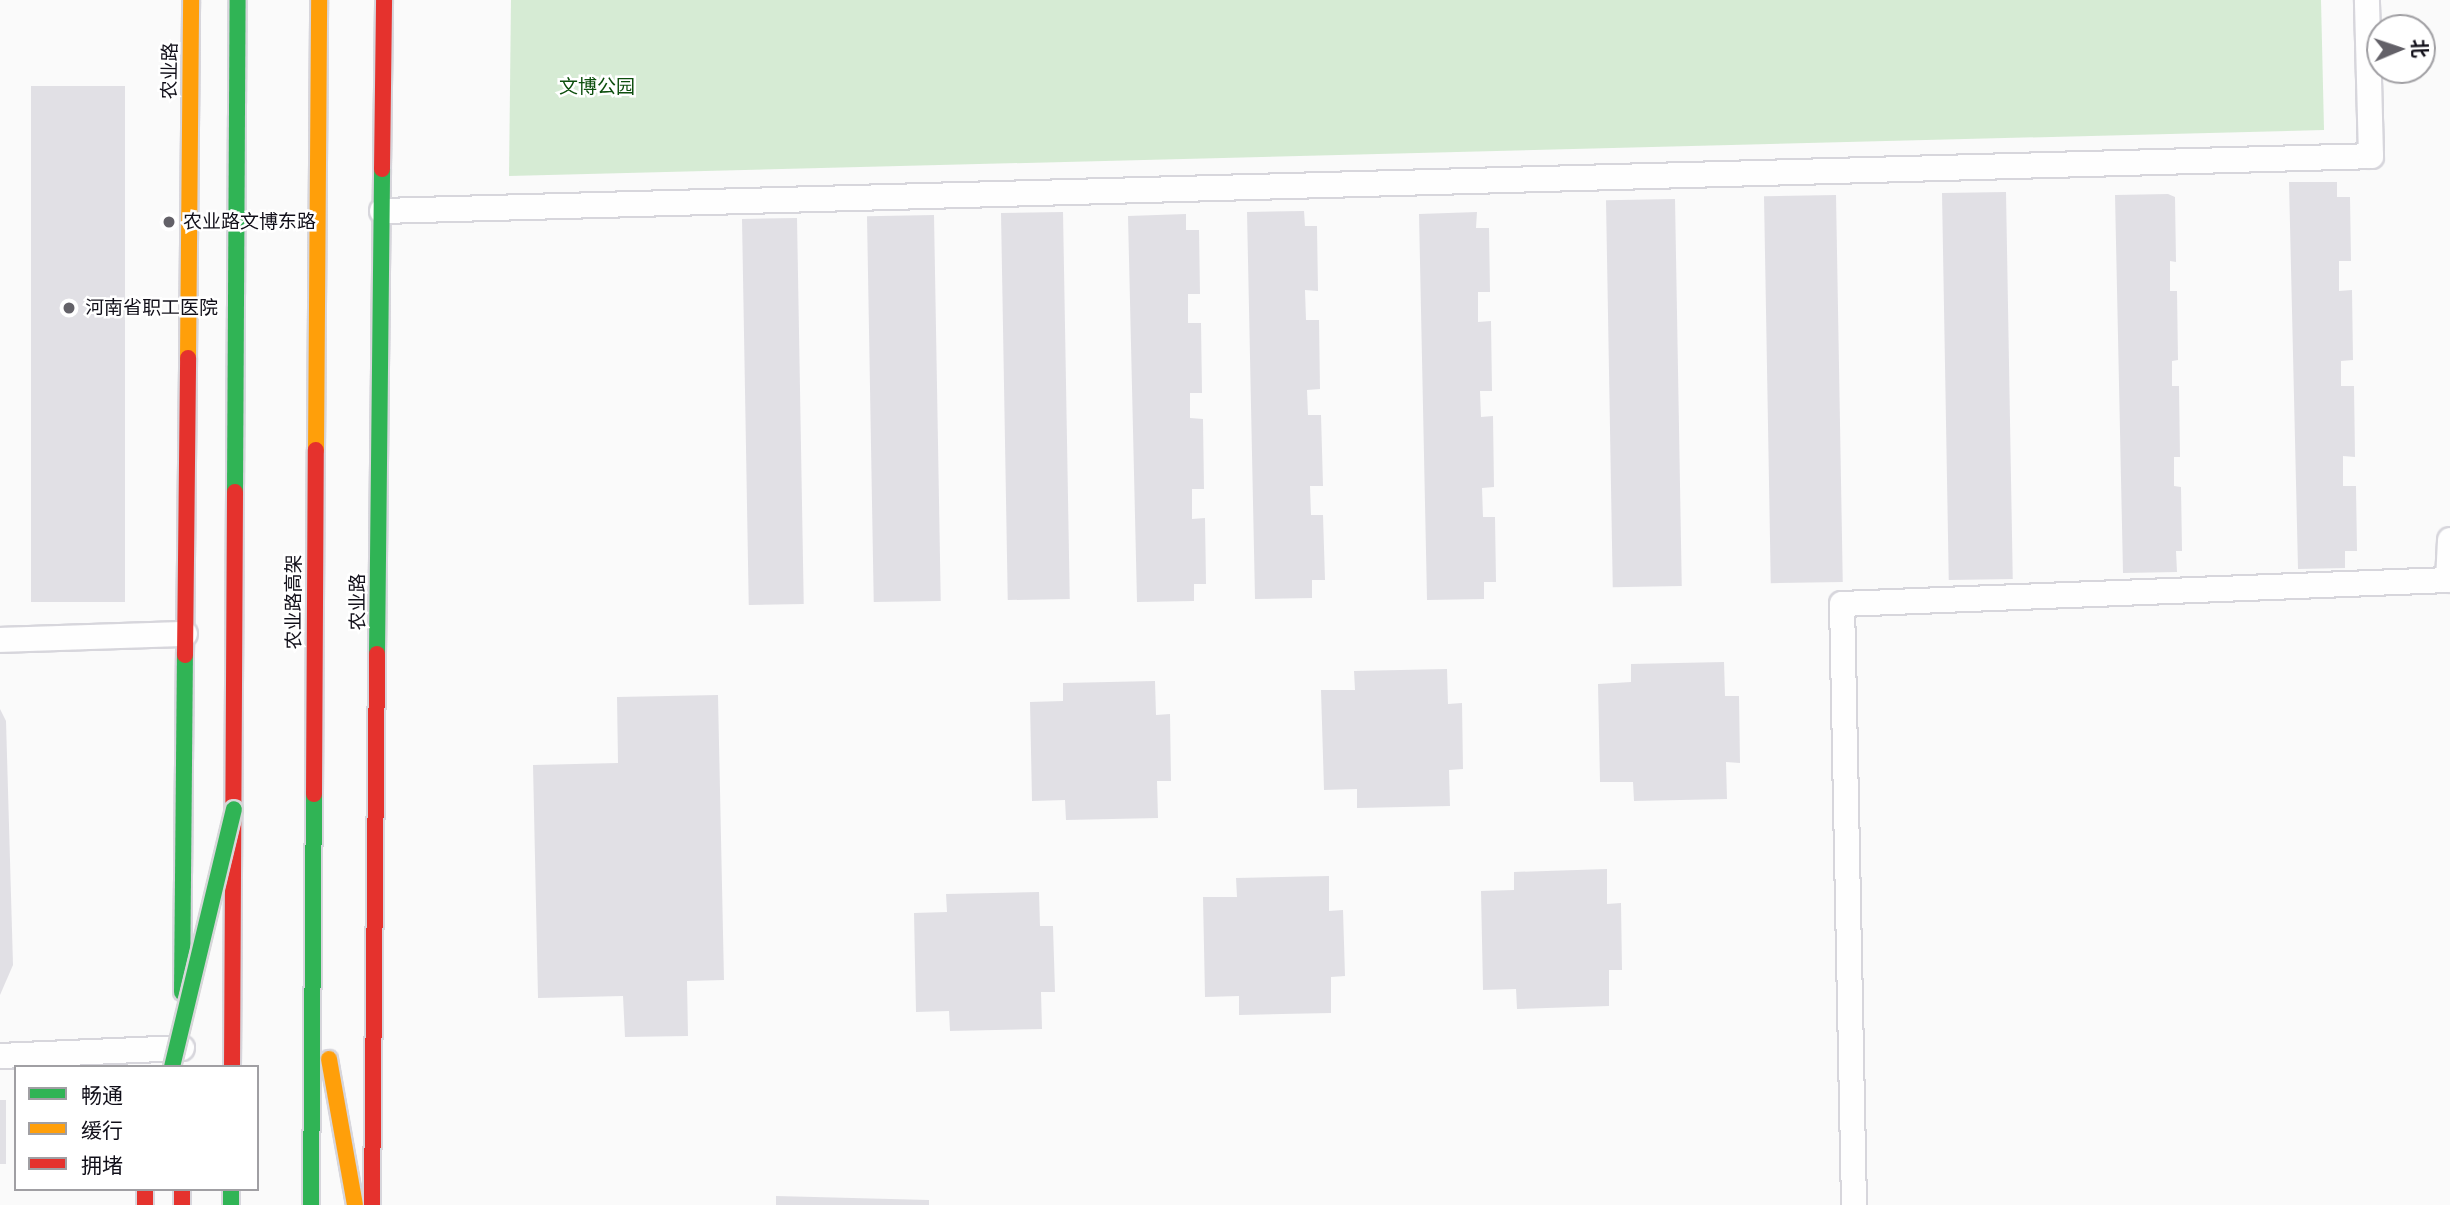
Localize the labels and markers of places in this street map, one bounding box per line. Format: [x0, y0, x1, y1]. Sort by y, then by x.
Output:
place label: 农业路文博东路 [183, 211, 316, 233]
marker: 农业路文博东路 [161, 214, 177, 230]
place label: 河南省职工医院 [85, 297, 218, 319]
marker: 河南省职工医院 [59, 298, 79, 318]

